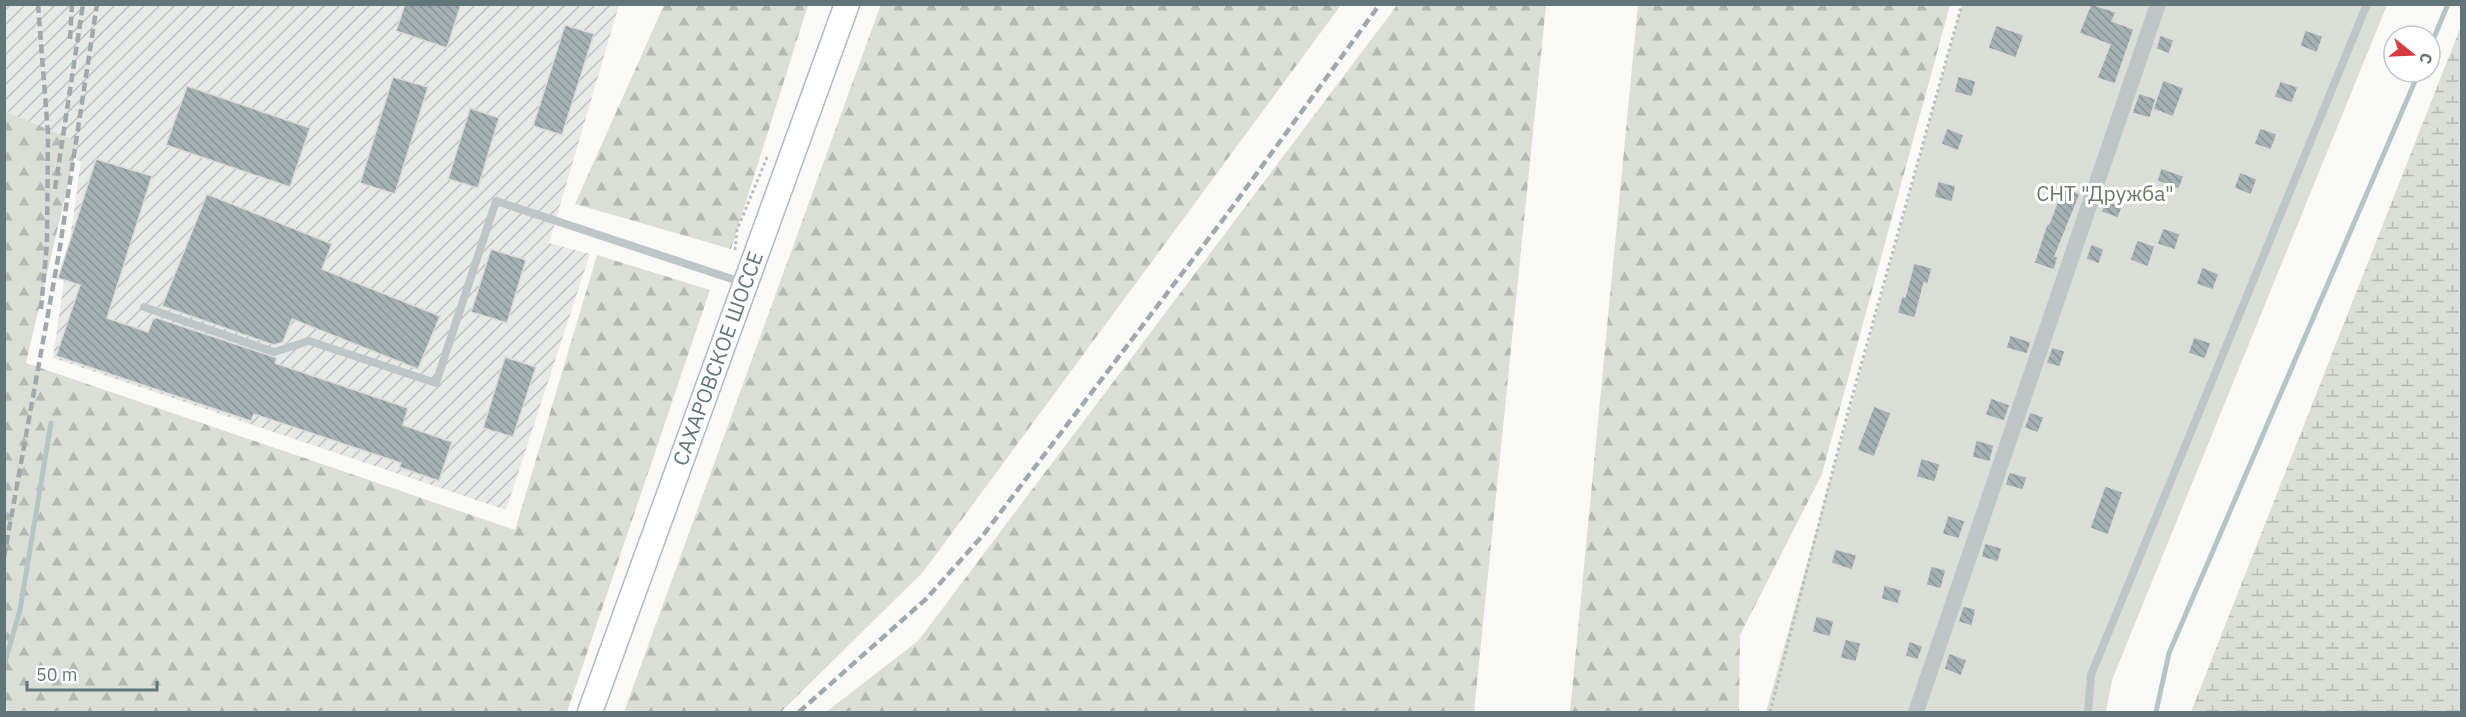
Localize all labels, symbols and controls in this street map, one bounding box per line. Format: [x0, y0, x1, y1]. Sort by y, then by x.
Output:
north arrow [2382, 24, 2442, 84]
text: С [2415, 51, 2437, 67]
park label: СНТ "Дружба" [2036, 179, 2174, 207]
street label: САХАРОВСКОЕ ШОССЕ [666, 247, 769, 469]
scale bar [27, 654, 158, 692]
text: 50 m [36, 663, 78, 686]

